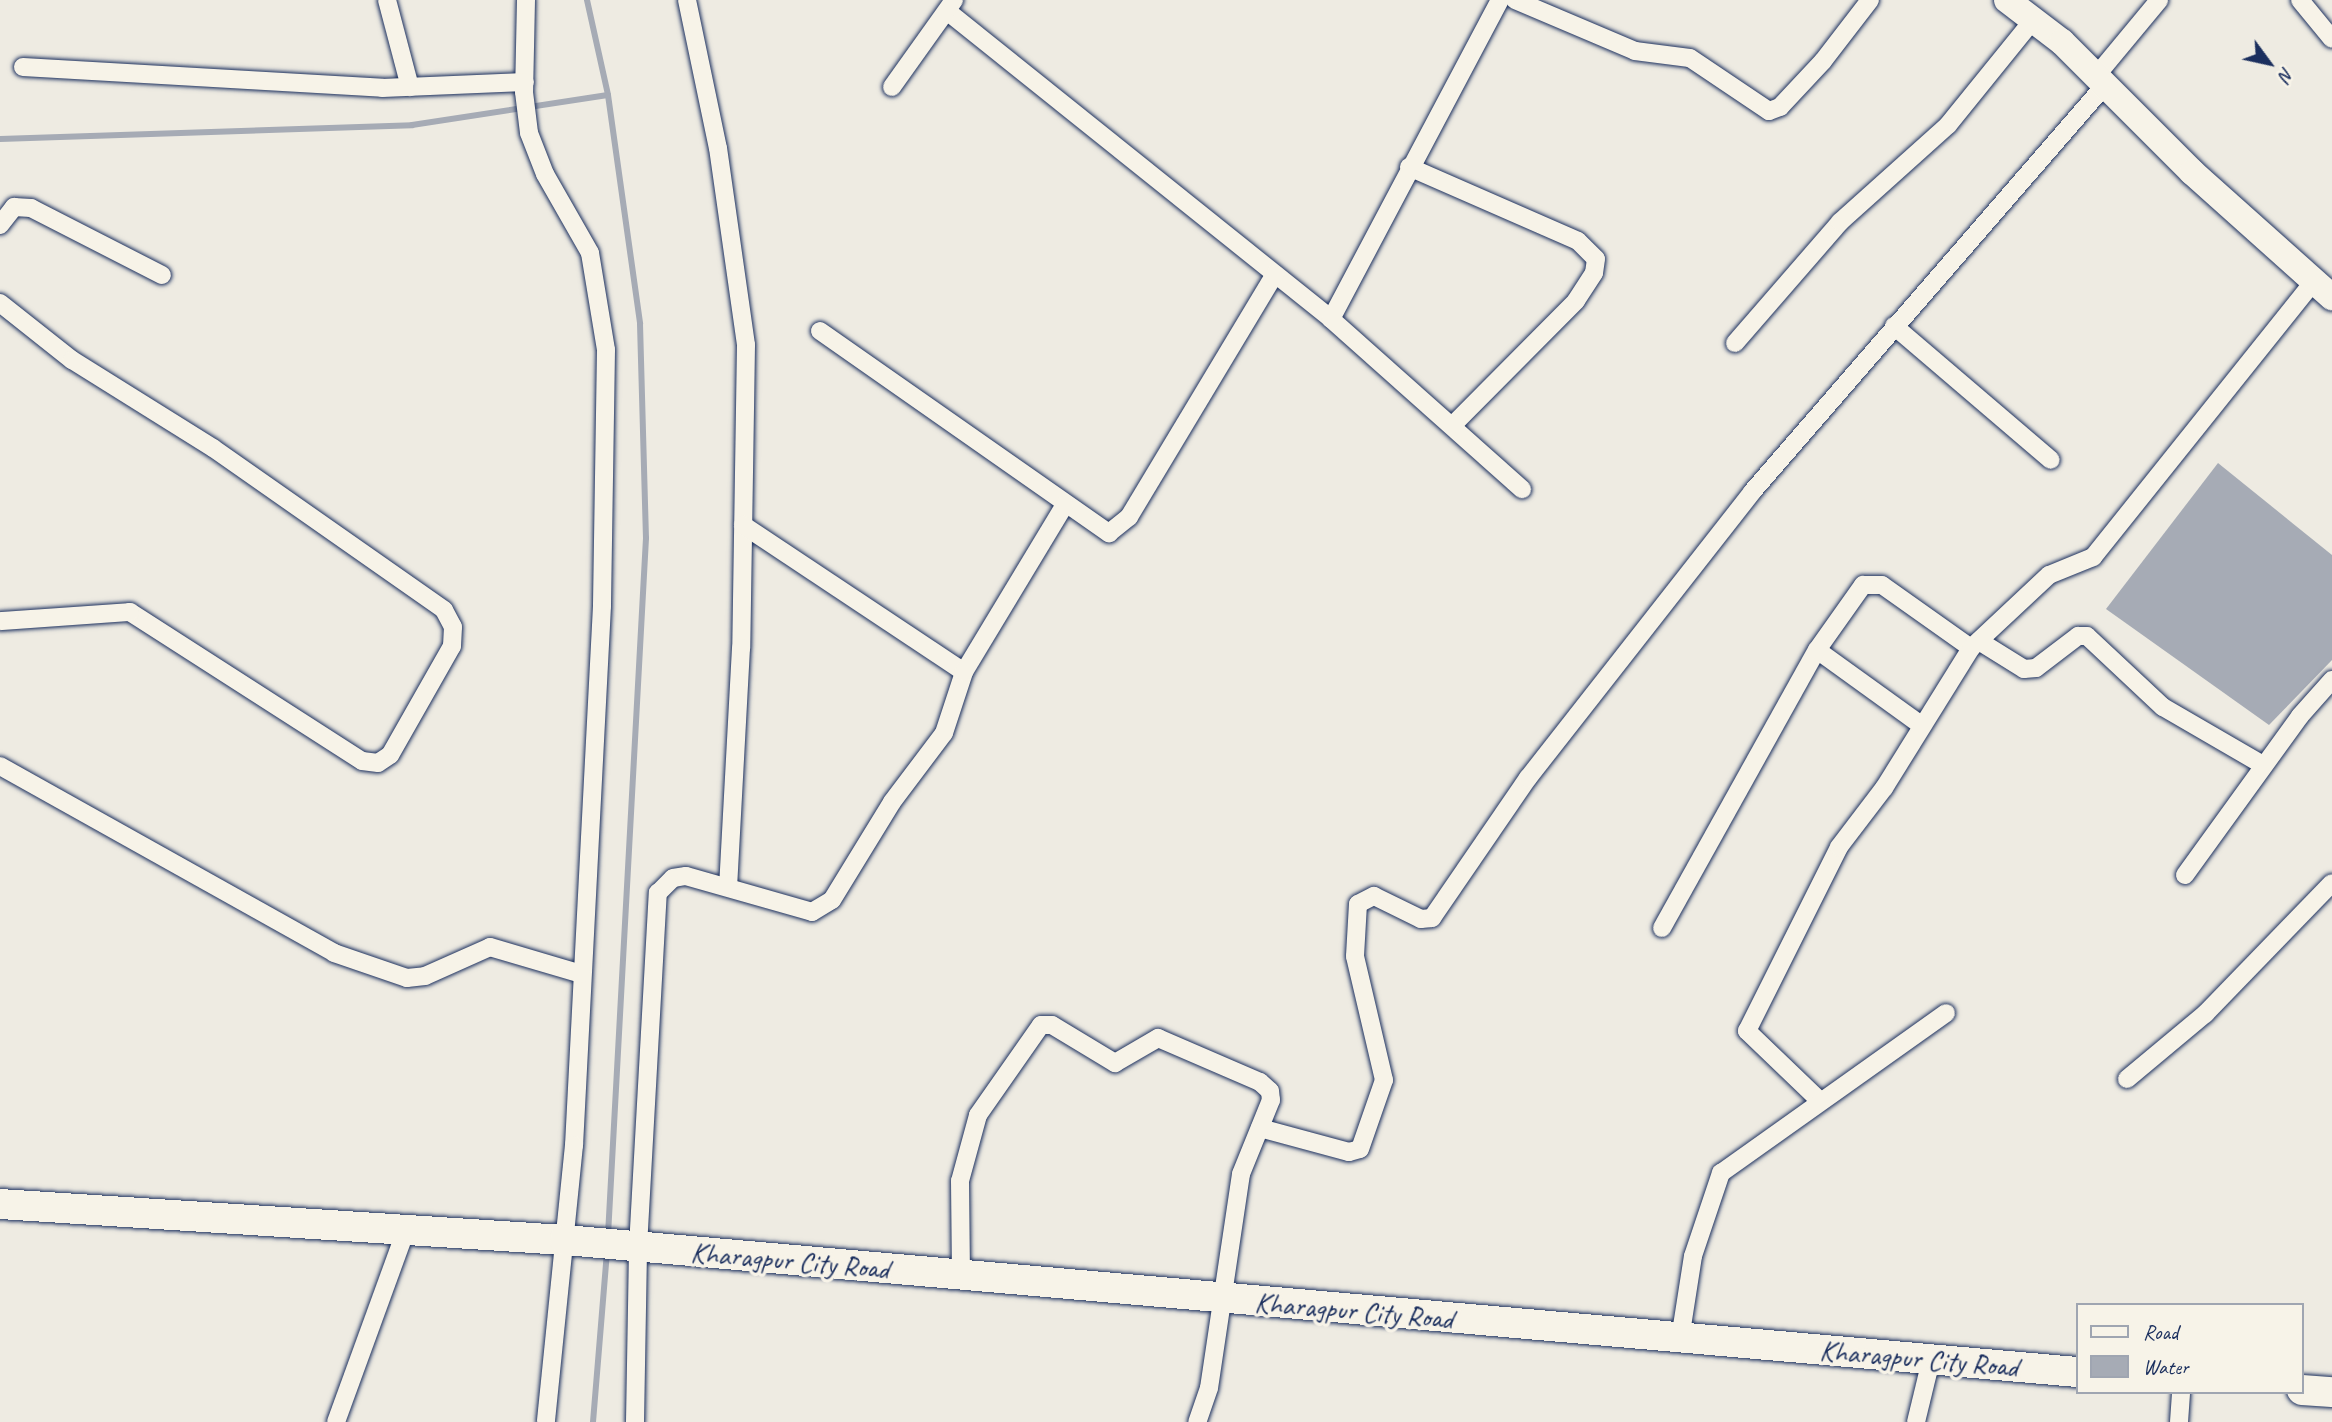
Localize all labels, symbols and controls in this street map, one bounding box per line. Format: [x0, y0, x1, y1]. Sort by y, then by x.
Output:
north arrow [2234, 28, 2304, 98]
text: N [2273, 63, 2300, 86]
street label: Kharagpur City Road [689, 1236, 891, 1286]
street label: Kharagpur City Road [1253, 1286, 1455, 1336]
legend [2076, 1303, 2304, 1394]
text: Road [2143, 1319, 2178, 1345]
street label: Kharagpur City Road [1818, 1334, 2020, 1384]
text: Water [2143, 1354, 2189, 1380]

